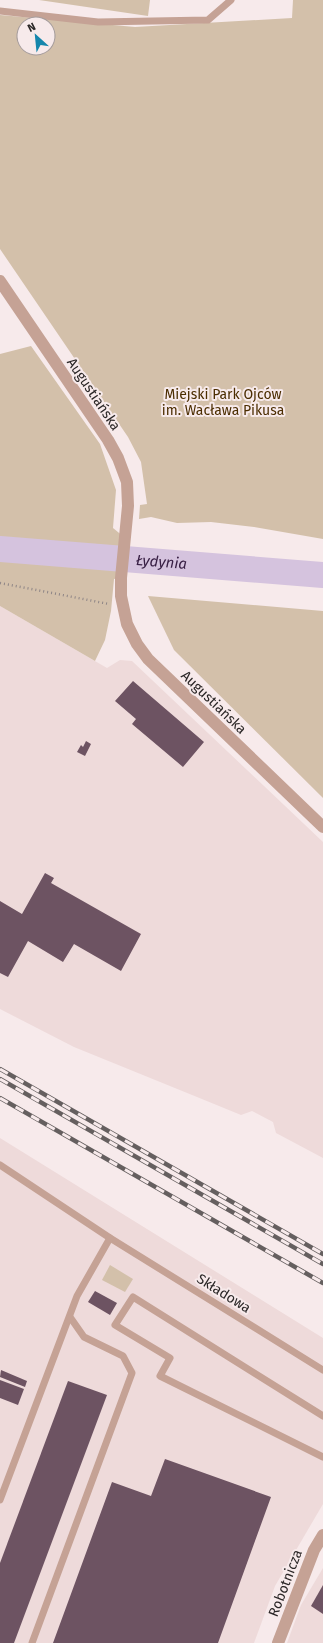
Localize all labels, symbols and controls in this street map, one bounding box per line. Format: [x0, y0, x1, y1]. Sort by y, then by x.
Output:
north arrow [16, 16, 56, 56]
text: N [25, 20, 38, 35]
street label: Augustiańska [63, 355, 124, 434]
park label: Miejski Park Ojców im. Wacława Pikusa [162, 386, 284, 419]
water label: Łydynia [135, 551, 188, 573]
street label: Augustiańska [178, 667, 250, 738]
street label: Składowa [194, 1270, 254, 1317]
street label: Robotnicza [265, 1547, 306, 1619]

